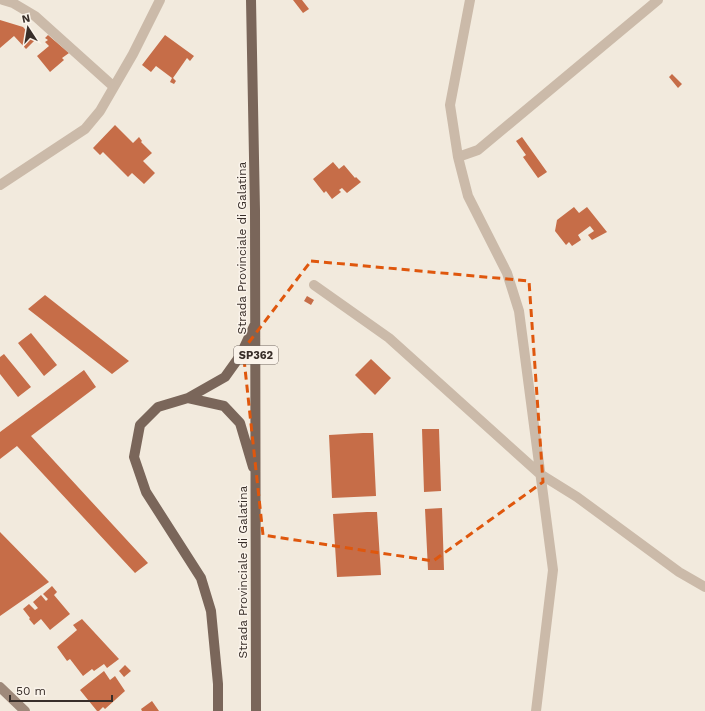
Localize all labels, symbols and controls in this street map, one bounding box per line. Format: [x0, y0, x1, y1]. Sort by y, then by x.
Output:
north arrow [8, 8, 48, 48]
text: N [21, 12, 31, 26]
street label: Strada Provinciale di Galatina [235, 161, 249, 334]
road number: SP362 [234, 346, 278, 364]
street label: Strada Provinciale di Galatina [236, 485, 250, 658]
scale bar [10, 677, 112, 703]
text: 50 m [16, 684, 46, 698]

